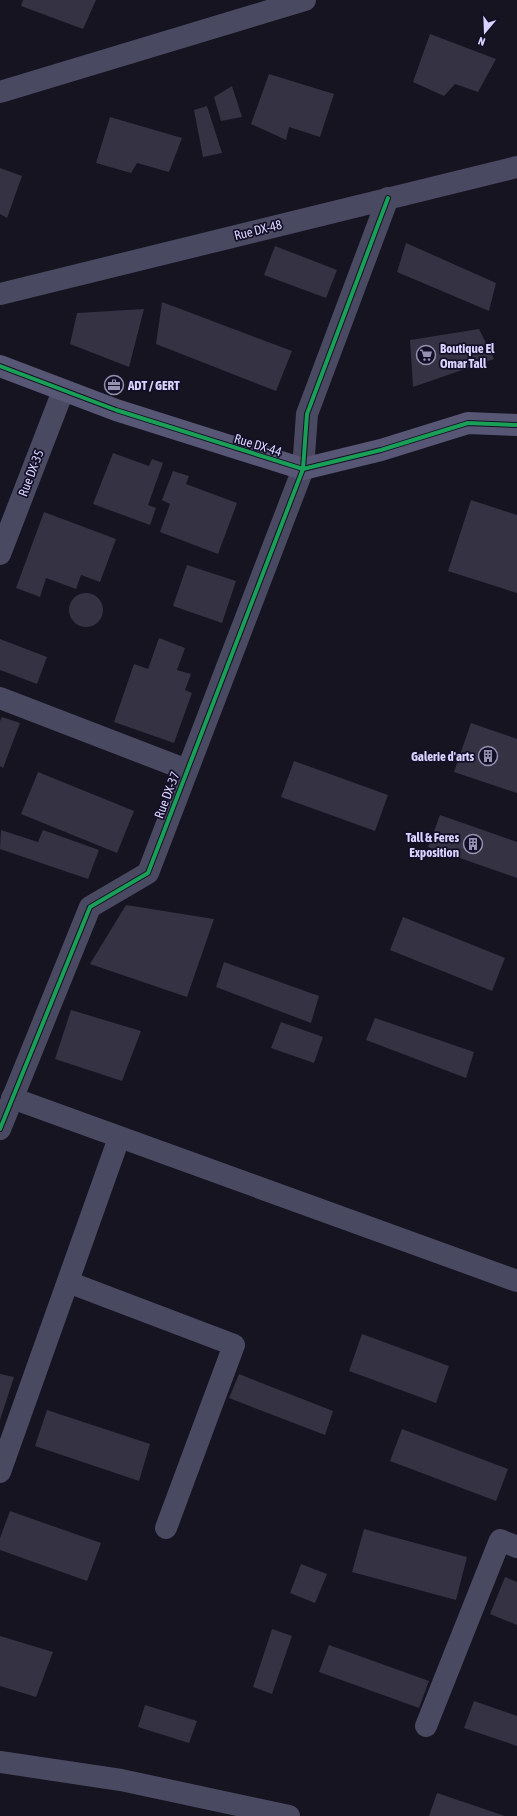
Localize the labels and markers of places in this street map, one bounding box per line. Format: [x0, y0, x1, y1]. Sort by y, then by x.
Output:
place label: Boutique El Omar Tall [440, 341, 495, 371]
supermarket icon: Boutique El Omar Tall [415, 344, 437, 366]
office icon: ADT / GERT [103, 374, 125, 396]
place label: ADT / GERT [127, 378, 180, 393]
building icon: Galerie d'arts [477, 745, 499, 767]
place label: Galerie d'arts [411, 749, 474, 764]
place label: Tall & Feres Exposition [406, 830, 459, 860]
building icon: Tall & Feres Exposition [462, 833, 484, 855]

